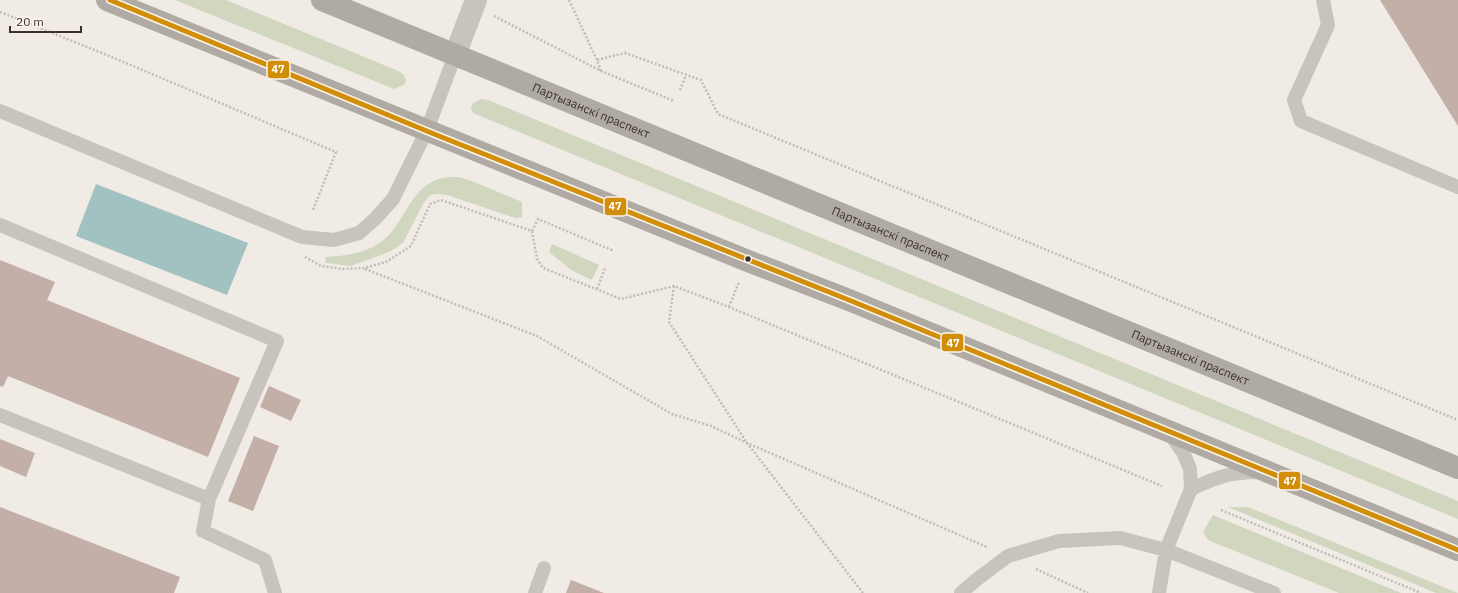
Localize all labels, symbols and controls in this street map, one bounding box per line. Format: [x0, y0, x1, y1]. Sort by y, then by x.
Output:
scale bar [10, 8, 81, 34]
text: 20 m [16, 14, 44, 29]
line badge: 47 [267, 60, 290, 79]
text: 47 [271, 62, 285, 76]
street label: Партызанскі праспект [530, 79, 653, 141]
line badge: 47 [604, 197, 627, 216]
text: 47 [608, 199, 622, 213]
street label: Партызанскі праспект [830, 203, 952, 265]
unlabelled marker [743, 254, 753, 264]
street label: Партызанскі праспект [1129, 326, 1252, 388]
line badge: 47 [941, 333, 964, 352]
text: 47 [946, 336, 960, 350]
line badge: 47 [1278, 471, 1301, 490]
text: 47 [1283, 474, 1297, 488]

